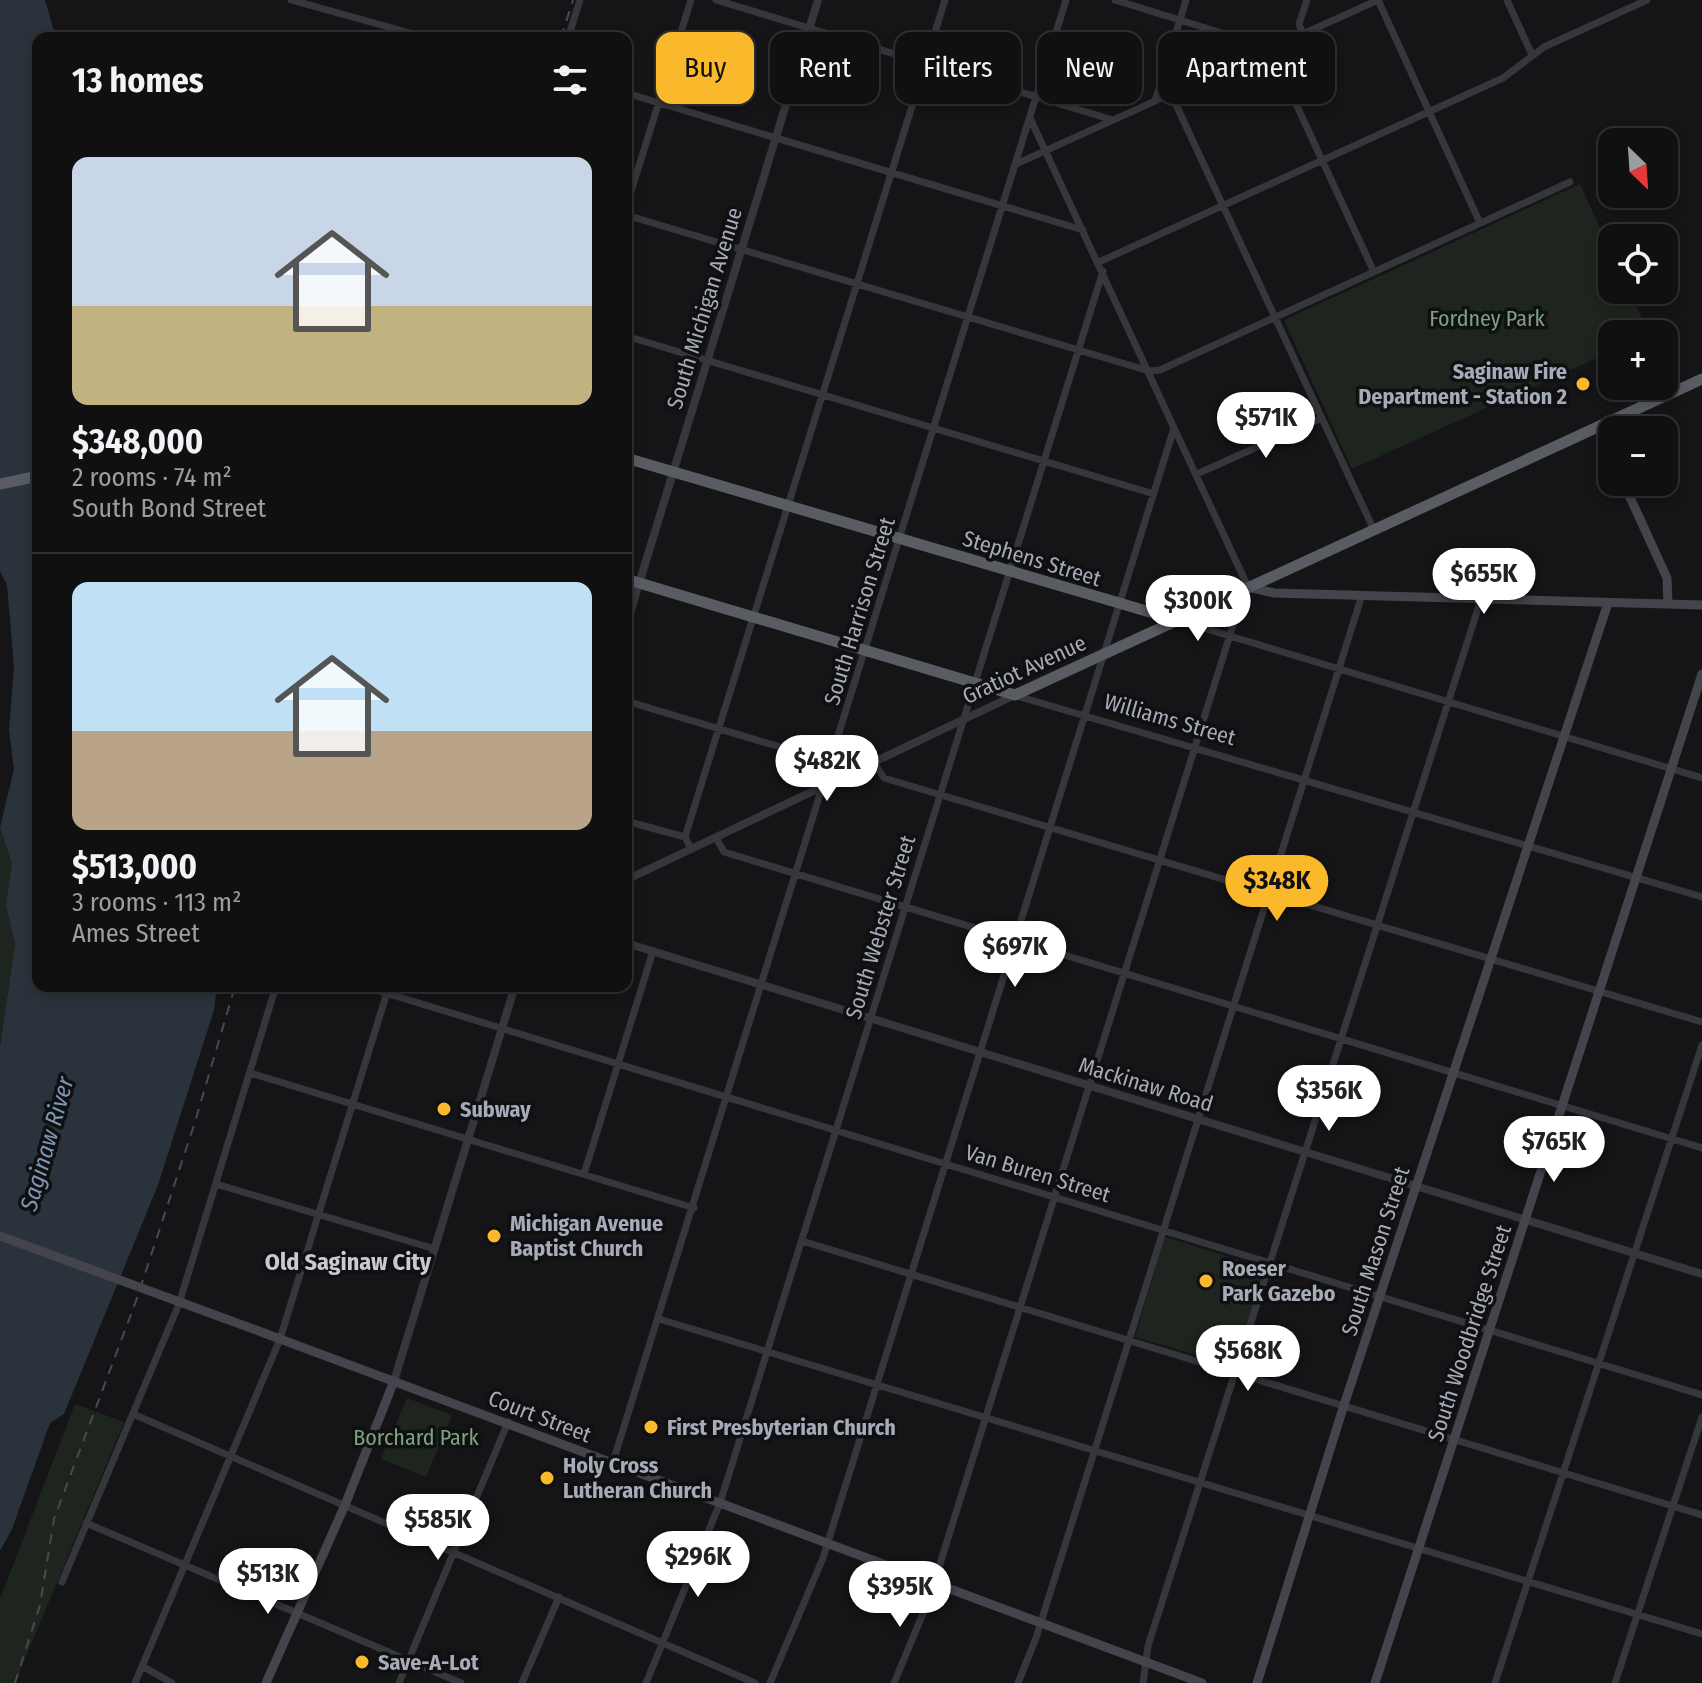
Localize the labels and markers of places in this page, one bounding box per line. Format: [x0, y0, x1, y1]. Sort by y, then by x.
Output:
place label: Saginaw Fire Department - Station 2 [1358, 358, 1567, 410]
marker: Saginaw Fire Department - Station 2 [1574, 375, 1592, 393]
pin: $571K [1210, 392, 1322, 460]
pin: $655K [1428, 548, 1540, 616]
pin: $300K [1142, 575, 1254, 643]
pin: $482K [771, 735, 883, 803]
pin: $348K [1221, 855, 1333, 923]
pin: $697K [959, 921, 1071, 989]
pin: $356K [1273, 1065, 1385, 1133]
place label: Subway [460, 1096, 531, 1123]
marker: Subway [435, 1100, 453, 1118]
pin: $765K [1498, 1116, 1610, 1184]
place label: Michigan Avenue Baptist Church [510, 1210, 663, 1262]
marker: Michigan Avenue Baptist Church [485, 1227, 503, 1245]
place label: Roeser Park Gazebo [1222, 1255, 1336, 1307]
marker: Roeser Park Gazebo [1197, 1272, 1215, 1290]
pin: $568K [1192, 1325, 1304, 1393]
place label: First Presbyterian Church [667, 1414, 896, 1441]
marker: First Presbyterian Church [642, 1418, 660, 1436]
place label: Holy Cross Lutheran Church [563, 1452, 712, 1504]
marker: Holy Cross Lutheran Church [538, 1469, 556, 1487]
pin: $585K [382, 1494, 494, 1562]
pin: $296K [642, 1531, 754, 1599]
pin: $513K [212, 1548, 324, 1616]
pin: $395K [844, 1561, 956, 1629]
place label: Save-A-Lot [378, 1649, 479, 1676]
marker: Save-A-Lot [353, 1653, 371, 1671]

